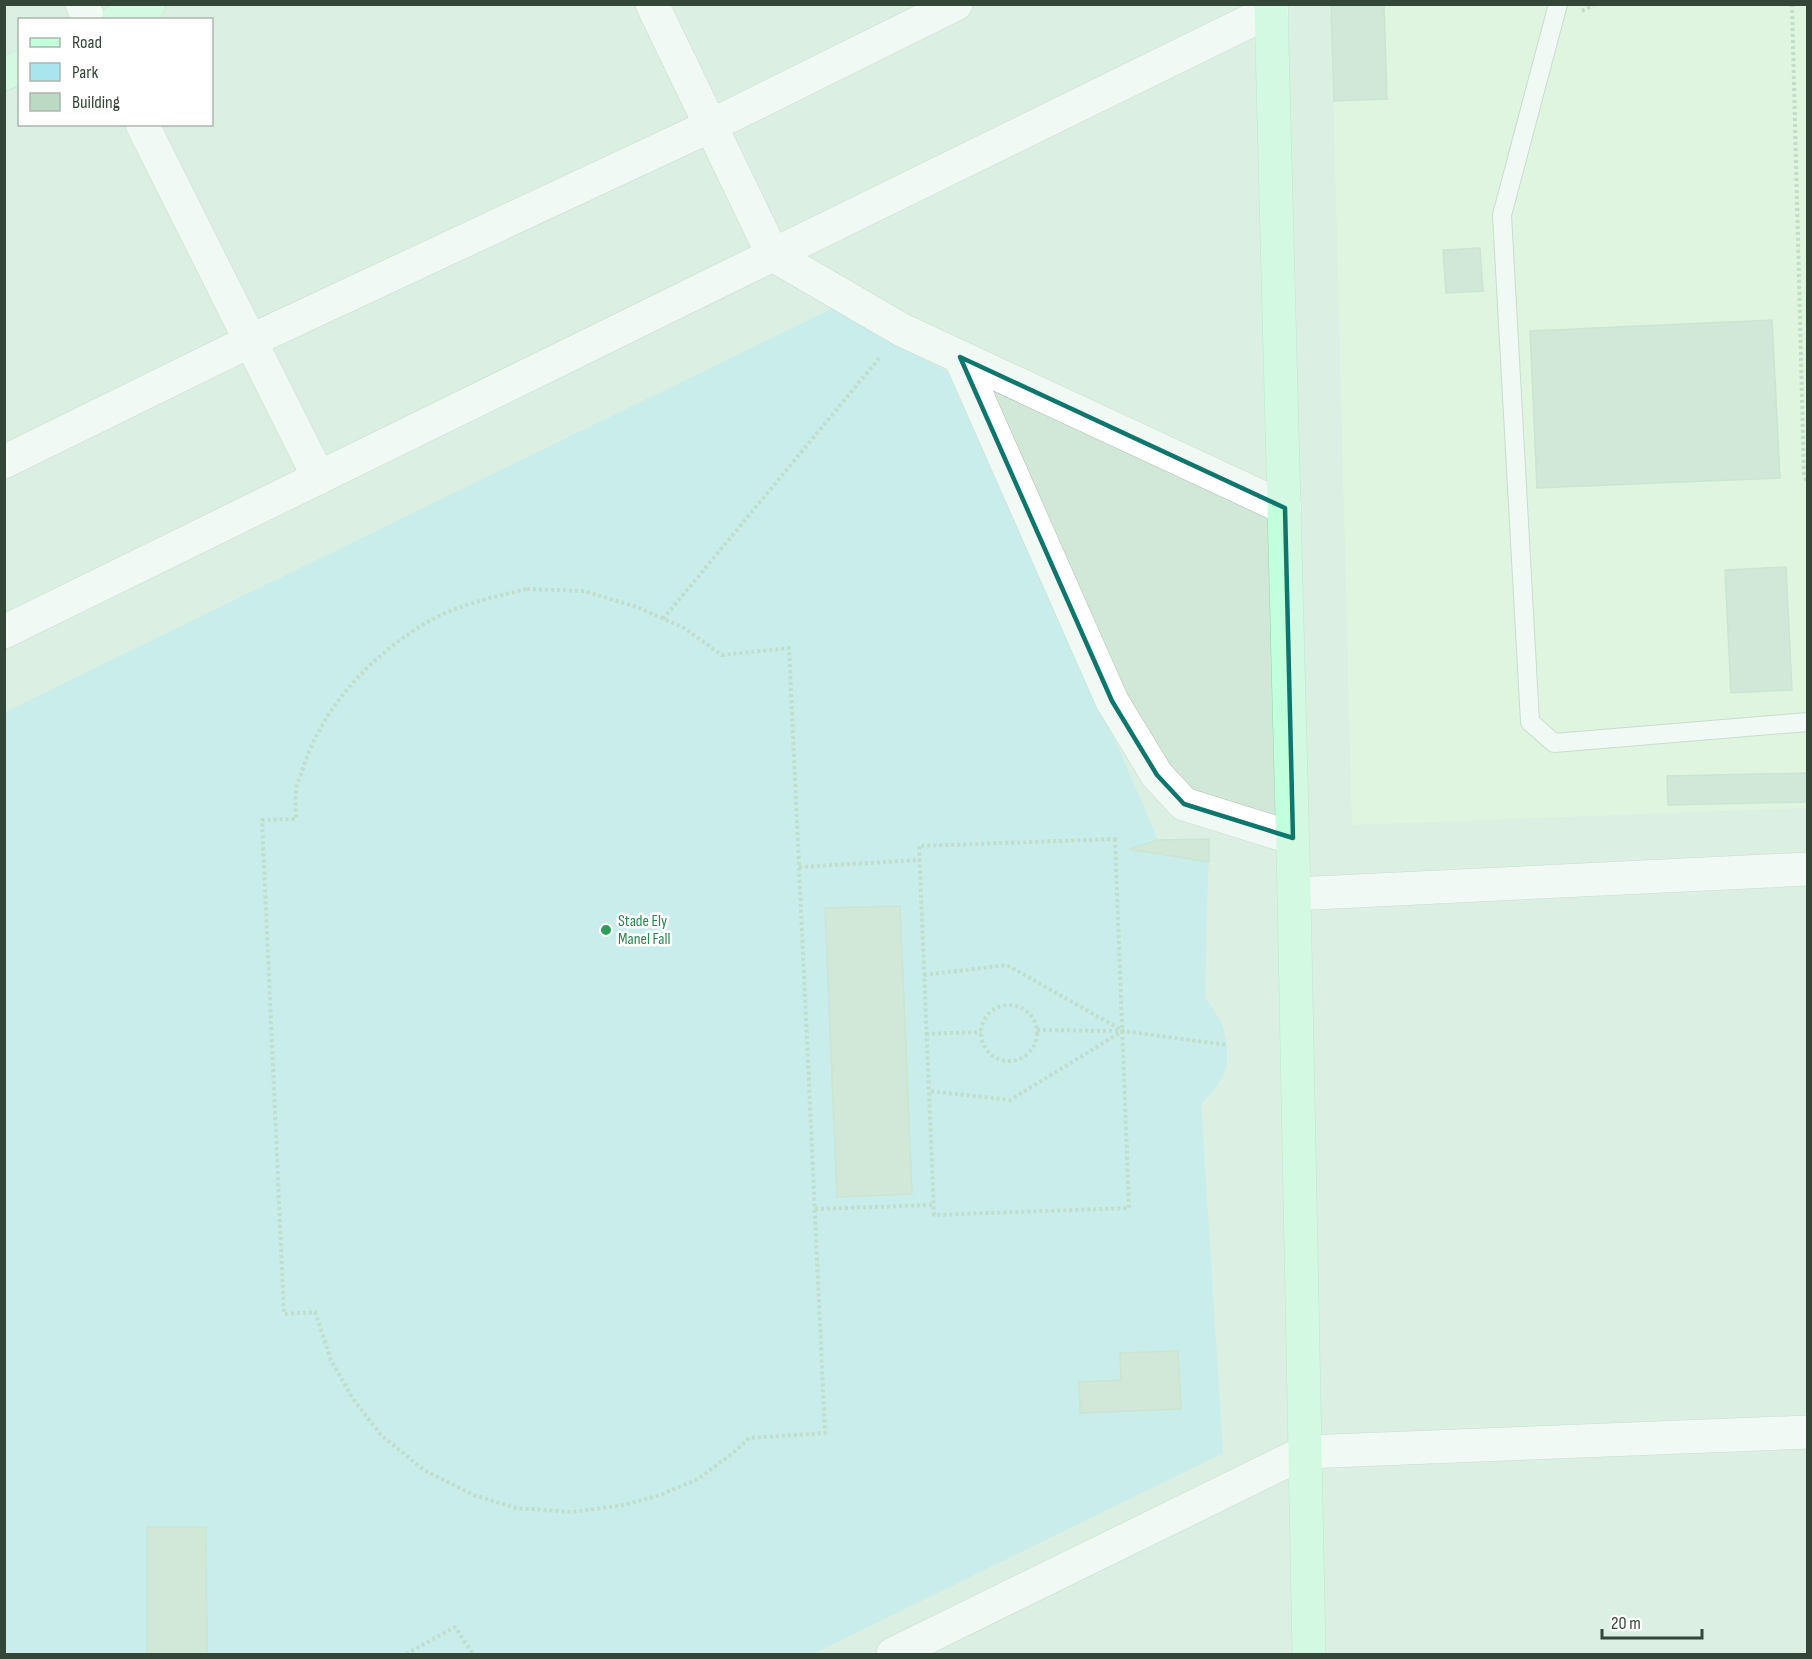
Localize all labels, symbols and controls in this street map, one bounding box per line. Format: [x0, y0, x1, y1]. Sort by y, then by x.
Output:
legend [18, 18, 213, 126]
text: Road [72, 32, 102, 53]
text: Park [72, 62, 98, 83]
text: Building [72, 92, 120, 113]
place label: Stade Ely Manel Fall [618, 912, 670, 949]
marker: Stade Ely Manel Fall [599, 923, 613, 937]
scale bar [1602, 1602, 1702, 1640]
text: 20 m [1611, 1613, 1641, 1634]

